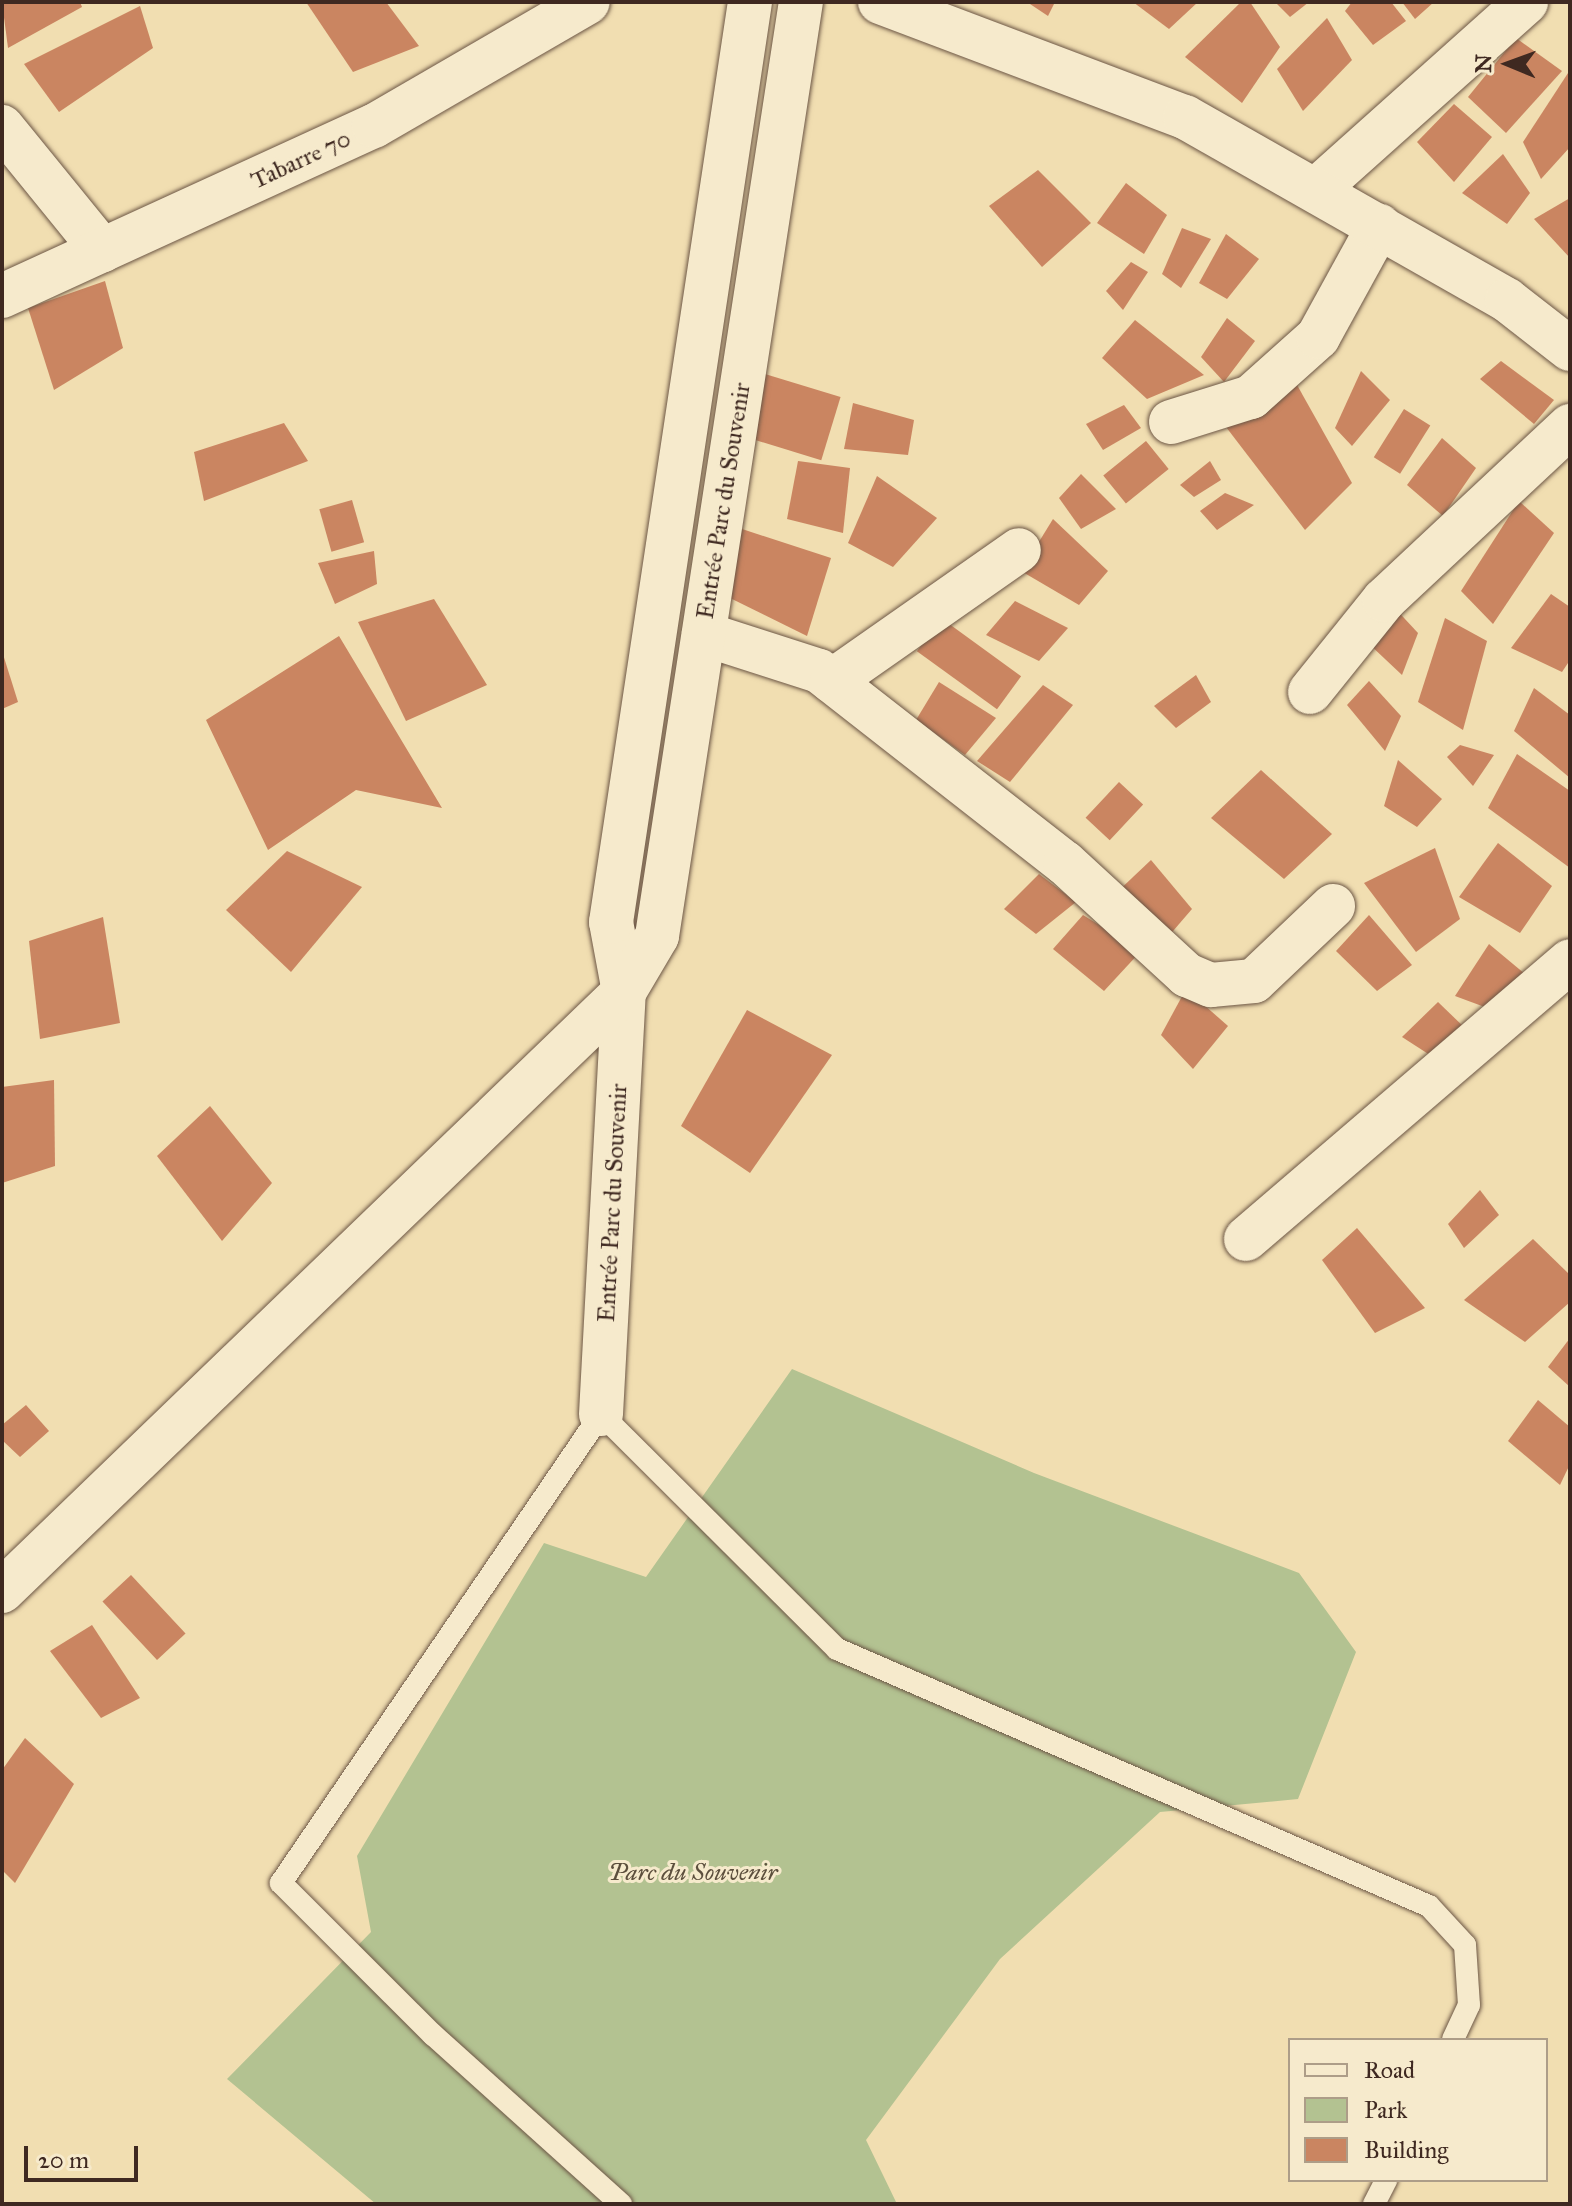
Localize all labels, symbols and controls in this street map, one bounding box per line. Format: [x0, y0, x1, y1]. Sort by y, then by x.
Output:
north arrow [1468, 24, 1548, 104]
text: N [1470, 54, 1497, 73]
street label: Tabarre 70 [247, 124, 355, 196]
street label: Entrée Parc du Souvenir [691, 381, 757, 621]
street label: Entrée Parc du Souvenir [592, 1083, 634, 1323]
park label: Parc du Souvenir [608, 1859, 778, 1887]
legend [1288, 2038, 1548, 2182]
text: Road [1364, 2055, 1415, 2085]
text: Park [1364, 2095, 1407, 2125]
scale bar [28, 2130, 142, 2180]
text: Building [1364, 2135, 1449, 2165]
text: 20 m [38, 2145, 89, 2175]

